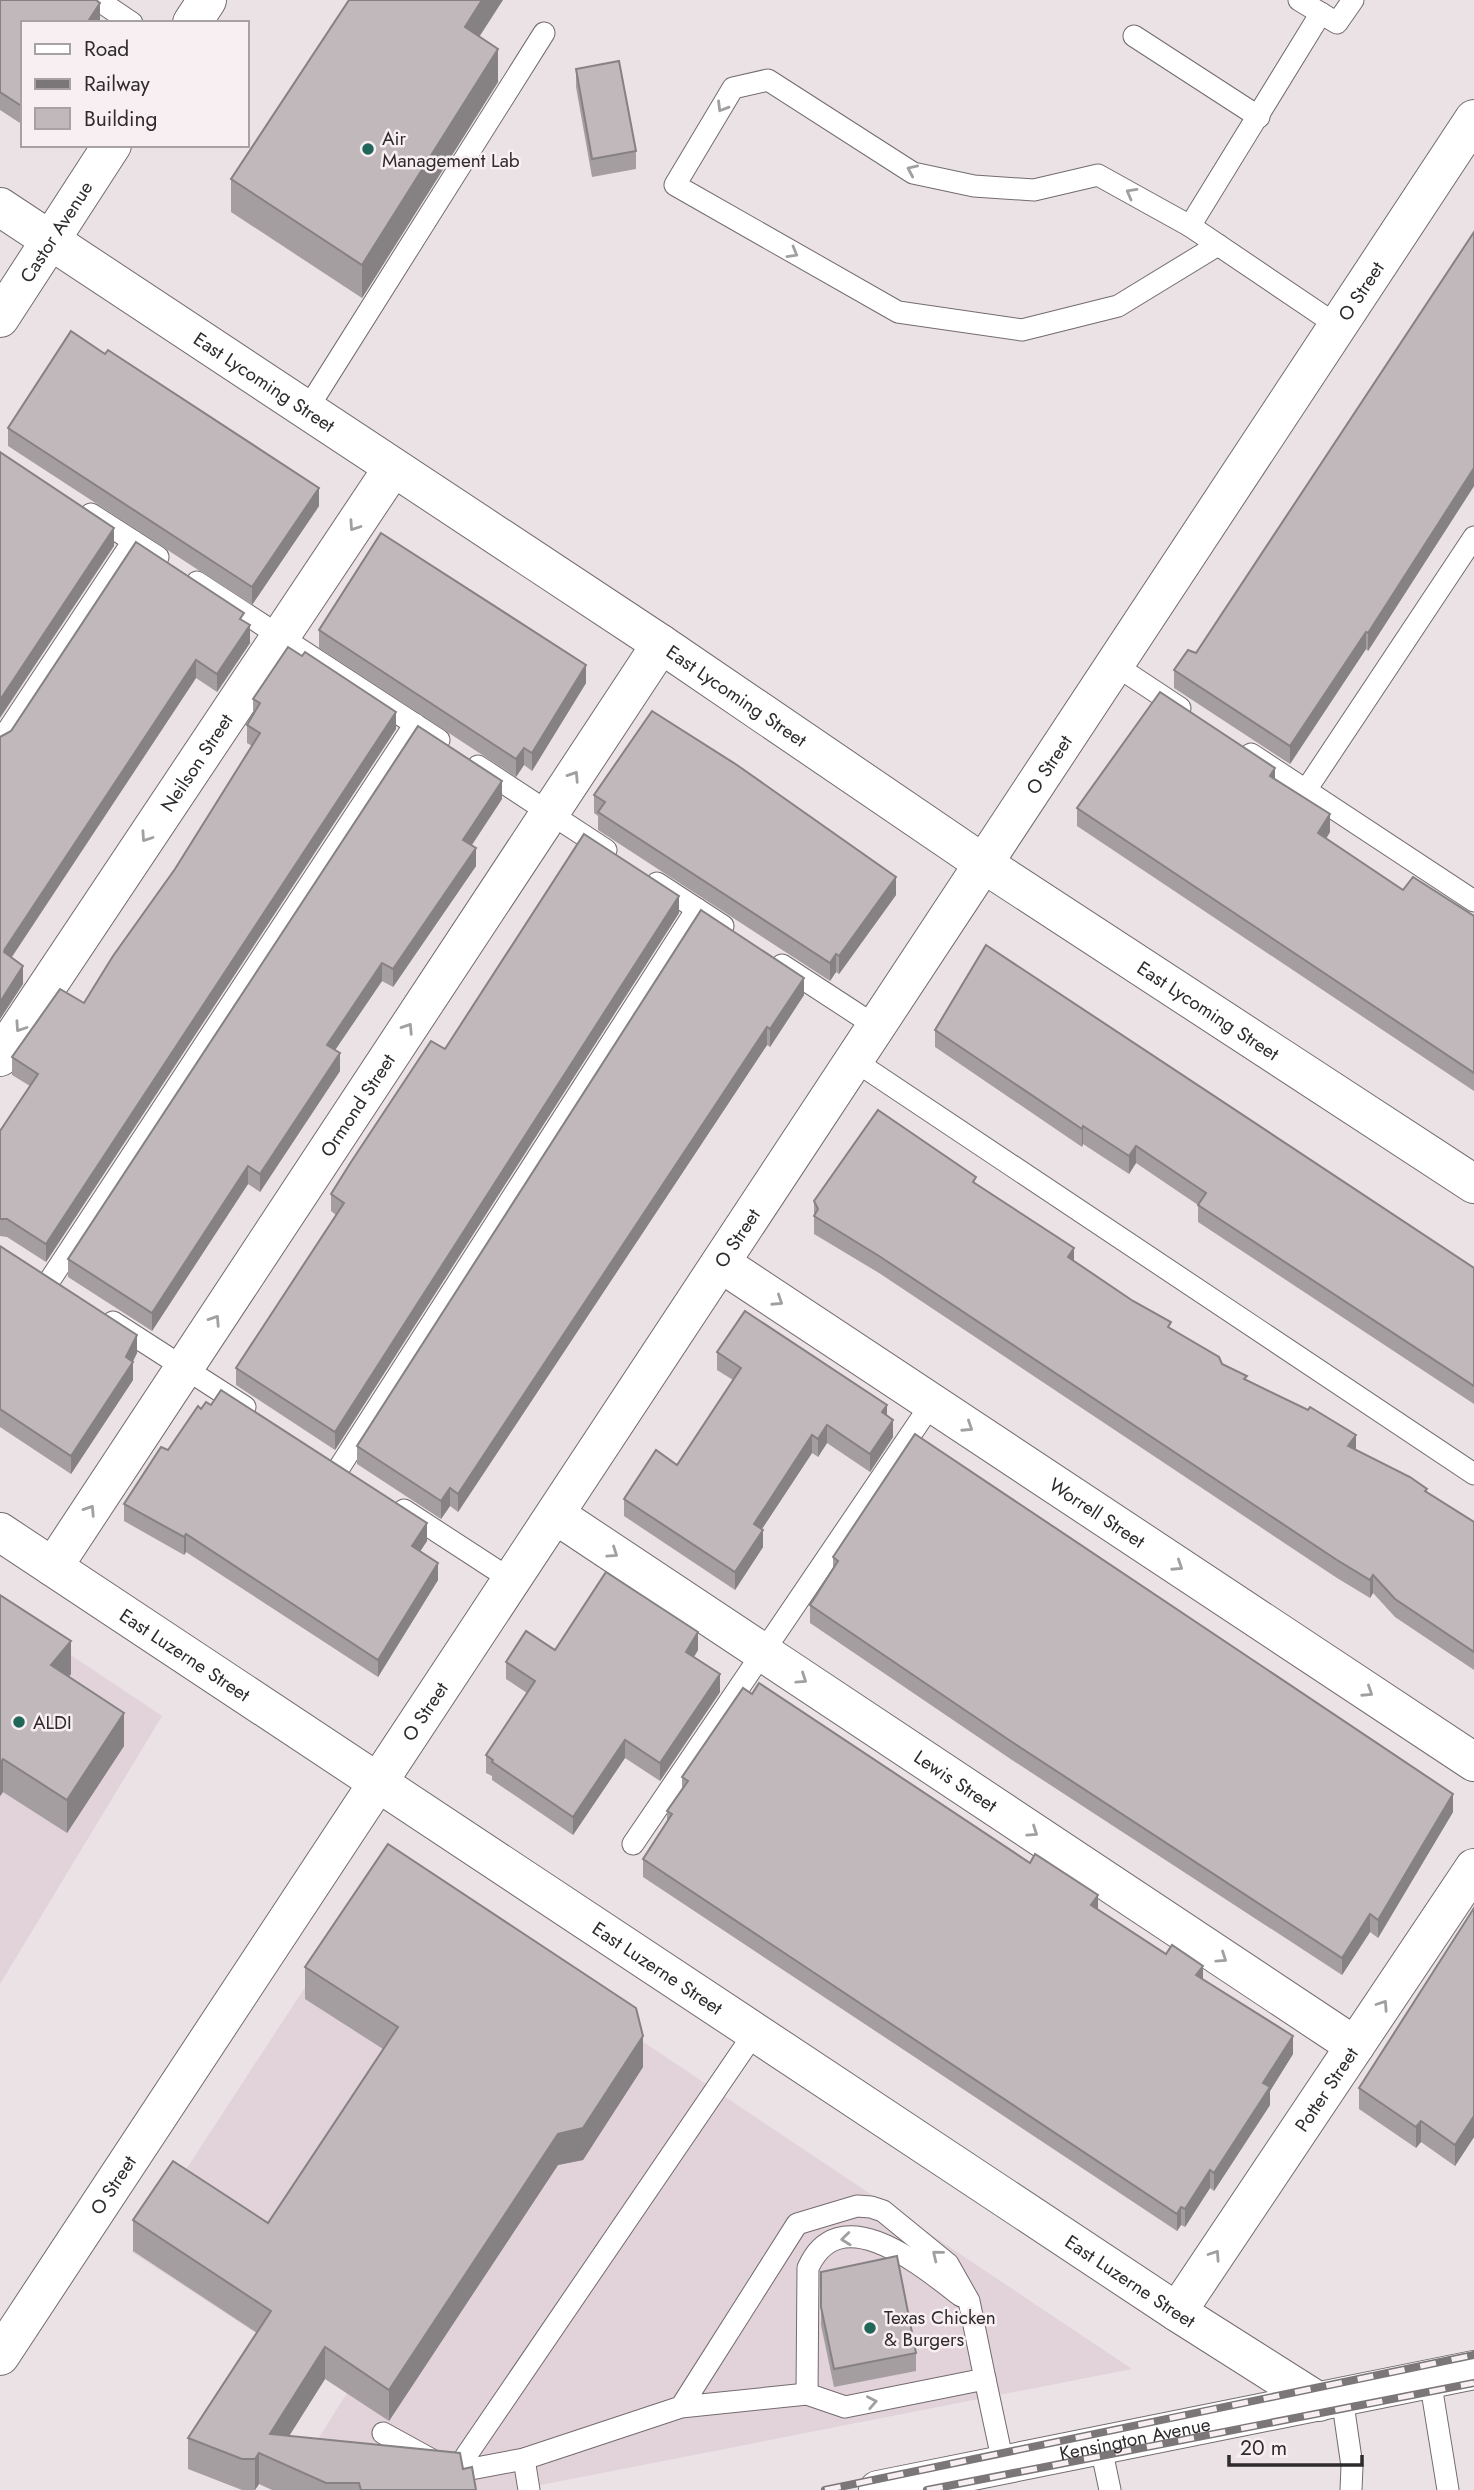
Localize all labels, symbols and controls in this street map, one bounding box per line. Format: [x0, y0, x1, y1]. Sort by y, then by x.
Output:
legend [21, 21, 248, 147]
text: Road [84, 34, 129, 64]
text: Railway [84, 69, 150, 99]
one-way arrow [717, 99, 730, 112]
text: Building [84, 104, 157, 134]
place label: Air Management Lab [382, 125, 520, 174]
marker: Air Management Lab [360, 141, 376, 157]
one-way arrow [907, 164, 919, 178]
street label: Castor Avenue [13, 176, 99, 288]
one-way arrow [1125, 188, 1138, 201]
one-way arrow [786, 245, 799, 258]
street label: O Street [1332, 256, 1391, 326]
street label: East Lycoming Street [188, 326, 341, 439]
one-way arrow [350, 518, 363, 531]
street label: East Lycoming Street [661, 639, 812, 754]
street label: Neilson Street [154, 708, 240, 817]
street label: O Street [1020, 729, 1079, 800]
one-way arrow [565, 771, 578, 784]
one-way arrow [142, 830, 155, 843]
street label: East Lycoming Street [1132, 955, 1285, 1067]
one-way arrow [15, 1019, 28, 1032]
one-way arrow [400, 1022, 413, 1035]
street label: Ormond Street [314, 1048, 402, 1162]
street label: O Street [708, 1203, 767, 1273]
one-way arrow [771, 1293, 784, 1306]
one-way arrow [207, 1315, 220, 1328]
one-way arrow [960, 1419, 973, 1431]
street label: Worrell Street [1044, 1471, 1151, 1555]
one-way arrow [82, 1505, 95, 1518]
one-way arrow [605, 1545, 618, 1557]
one-way arrow [1171, 1558, 1184, 1571]
street label: East Luzerne Street [114, 1602, 256, 1708]
one-way arrow [794, 1671, 807, 1683]
street label: O Street [396, 1676, 455, 1747]
one-way arrow [1360, 1683, 1373, 1696]
place label: ALDI [33, 1709, 72, 1736]
marker: ALDI [11, 1714, 27, 1730]
street label: Lewis Street [909, 1744, 1003, 1819]
one-way arrow [1025, 1824, 1038, 1837]
street label: East Luzerne Street [587, 1915, 728, 2022]
one-way arrow [1214, 1950, 1227, 1962]
one-way arrow [1375, 2000, 1387, 2013]
street label: Potter Street [1288, 2041, 1365, 2137]
street label: O Street [84, 2150, 143, 2220]
street label: East Luzerne Street [1060, 2228, 1201, 2335]
one-way arrow [840, 2231, 852, 2246]
one-way arrow [1207, 2250, 1219, 2263]
one-way arrow [933, 2251, 946, 2263]
place label: Texas Chicken & Burgers [884, 2304, 996, 2353]
marker: Texas Chicken & Burgers [862, 2320, 878, 2336]
one-way arrow [866, 2395, 878, 2410]
street label: Kensington Avenue [1057, 2410, 1213, 2467]
scale bar [1229, 2424, 1362, 2468]
text: 20 m [1240, 2433, 1287, 2463]

